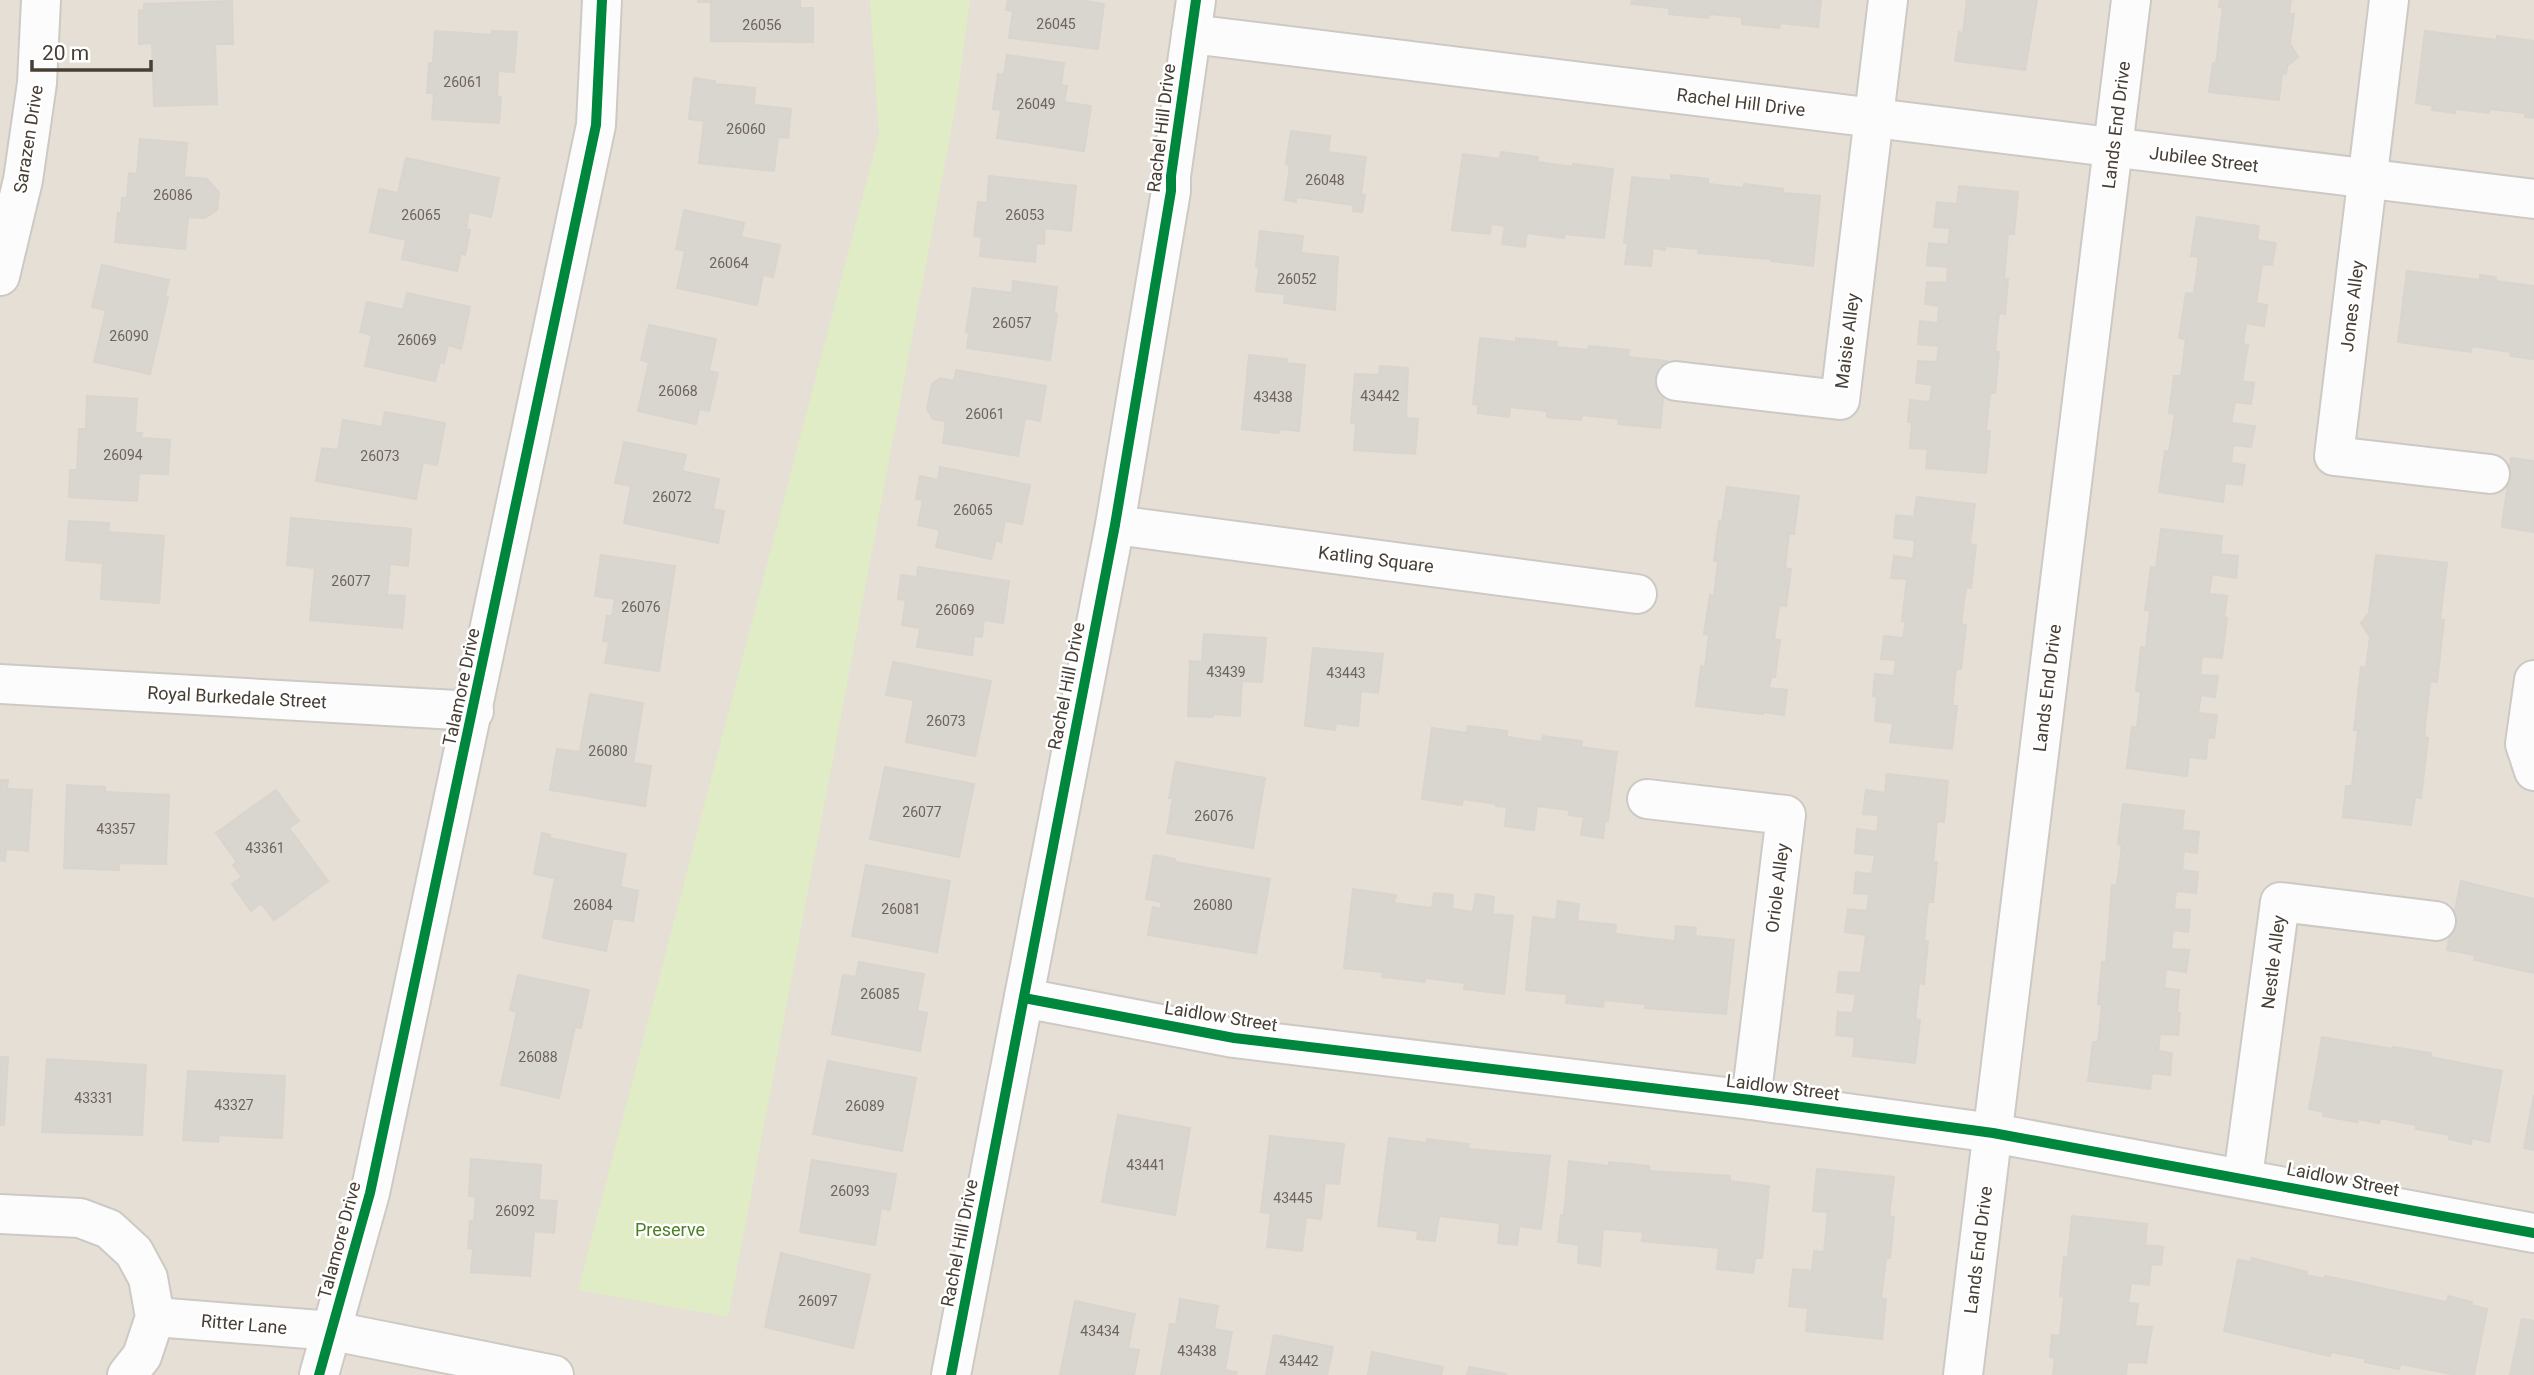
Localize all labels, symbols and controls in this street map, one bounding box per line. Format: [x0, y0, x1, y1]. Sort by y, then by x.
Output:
house number: 26045 [1036, 16, 1076, 32]
house number: 26056 [742, 17, 782, 33]
scale bar [32, 28, 150, 72]
text: 20 m [42, 41, 89, 65]
street label: Lands End Drive [2098, 60, 2134, 190]
street label: Rachel Hill Drive [1143, 62, 1179, 194]
house number: 26061 [443, 74, 483, 90]
street label: Sarazen Drive [9, 83, 47, 195]
street label: Rachel Hill Drive [1675, 84, 1807, 120]
house number: 26049 [1016, 96, 1056, 112]
house number: 26060 [726, 121, 766, 137]
street label: Jubilee Street [2148, 142, 2260, 176]
house number: 26048 [1305, 172, 1345, 188]
house number: 26086 [153, 187, 193, 203]
house number: 26065 [401, 207, 441, 223]
house number: 26053 [1005, 207, 1045, 223]
house number: 26064 [709, 255, 749, 271]
street label: Jones Alley [2336, 259, 2368, 353]
house number: 26052 [1277, 271, 1317, 287]
street label: Maisie Alley [1831, 292, 1863, 390]
house number: 26057 [992, 315, 1032, 331]
house number: 26090 [109, 328, 149, 344]
house number: 26069 [397, 332, 437, 348]
house number: 26068 [658, 383, 698, 399]
house number: 43442 [1360, 388, 1400, 404]
house number: 43438 [1253, 389, 1293, 405]
house number: 26061 [965, 406, 1005, 422]
house number: 26094 [103, 447, 143, 463]
house number: 26073 [360, 448, 400, 464]
house number: 26072 [652, 489, 692, 505]
house number: 26065 [953, 502, 993, 518]
street label: Katling Square [1317, 541, 1435, 577]
house number: 26077 [331, 573, 371, 589]
house number: 26076 [621, 599, 661, 615]
house number: 26069 [935, 602, 975, 618]
street label: Rachel Hill Drive [1043, 620, 1089, 752]
street label: Lands End Drive [2029, 623, 2065, 753]
street label: Talamore Drive [438, 626, 484, 748]
house number: 43439 [1206, 664, 1246, 680]
house number: 43443 [1326, 665, 1366, 681]
street label: Royal Burkedale Street [147, 682, 327, 712]
house number: 26073 [926, 713, 966, 729]
house number: 26080 [588, 743, 628, 759]
house number: 26077 [902, 804, 942, 820]
house number: 26076 [1194, 808, 1234, 824]
house number: 43357 [96, 821, 136, 837]
house number: 43361 [245, 840, 285, 856]
street label: Oriole Alley [1761, 842, 1793, 934]
house number: 26084 [573, 897, 613, 913]
house number: 26080 [1193, 897, 1233, 913]
house number: 26081 [881, 901, 921, 917]
street label: Nestle Alley [2257, 913, 2289, 1010]
house number: 26085 [860, 986, 900, 1002]
street label: Laidlow Street [1163, 997, 1279, 1035]
house number: 26088 [518, 1049, 558, 1065]
street label: Laidlow Street [1725, 1070, 1841, 1104]
house number: 43331 [74, 1090, 114, 1106]
house number: 43327 [214, 1097, 254, 1113]
house number: 26089 [845, 1098, 885, 1114]
house number: 43441 [1126, 1157, 1166, 1173]
street label: Laidlow Street [2285, 1158, 2401, 1200]
street label: Rachel Hill Drive [936, 1177, 982, 1309]
street label: Talamore Drive [313, 1179, 365, 1301]
house number: 26093 [830, 1183, 870, 1199]
street label: Lands End Drive [1960, 1185, 1996, 1315]
house number: 43445 [1273, 1190, 1313, 1206]
house number: 26092 [495, 1203, 535, 1219]
park label: Preserve [635, 1219, 705, 1240]
house number: 26097 [798, 1293, 838, 1309]
street label: Ritter Lane [200, 1310, 288, 1338]
house number: 43434 [1080, 1323, 1120, 1339]
house number: 43438 [1177, 1343, 1217, 1359]
house number: 43442 [1279, 1353, 1319, 1369]

